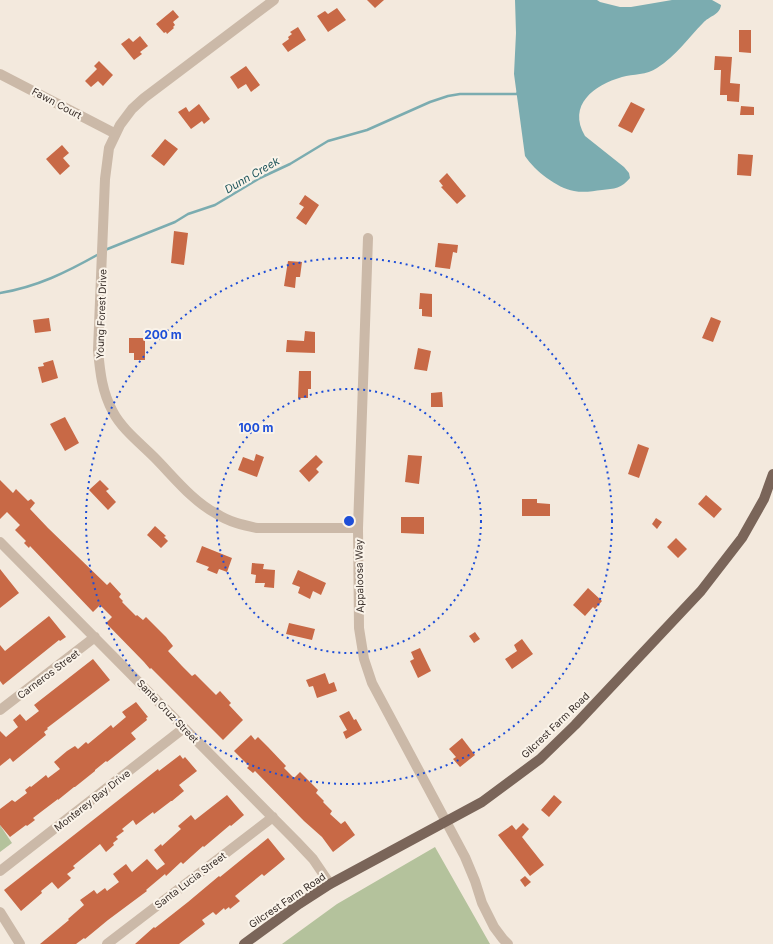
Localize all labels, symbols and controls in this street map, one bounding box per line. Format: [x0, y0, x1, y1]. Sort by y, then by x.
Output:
street label: Fawn Court [30, 85, 85, 121]
water label: Dunn Creek [222, 153, 283, 196]
street label: Young Forest Drive [93, 269, 109, 359]
text: 200 m [144, 327, 182, 342]
text: 100 m [238, 420, 274, 435]
centre of rings [342, 514, 356, 528]
street label: Appaloosa Way [352, 539, 366, 613]
street label: Carneros Street [15, 646, 82, 701]
street label: Santa Cruz Street [135, 677, 202, 746]
street label: Gilcrest Farm Road [519, 690, 591, 760]
street label: Monterey Bay Drive [52, 767, 132, 833]
street label: Santa Lucia Street [152, 849, 229, 911]
street label: Gilcrest Farm Road [246, 870, 328, 930]

